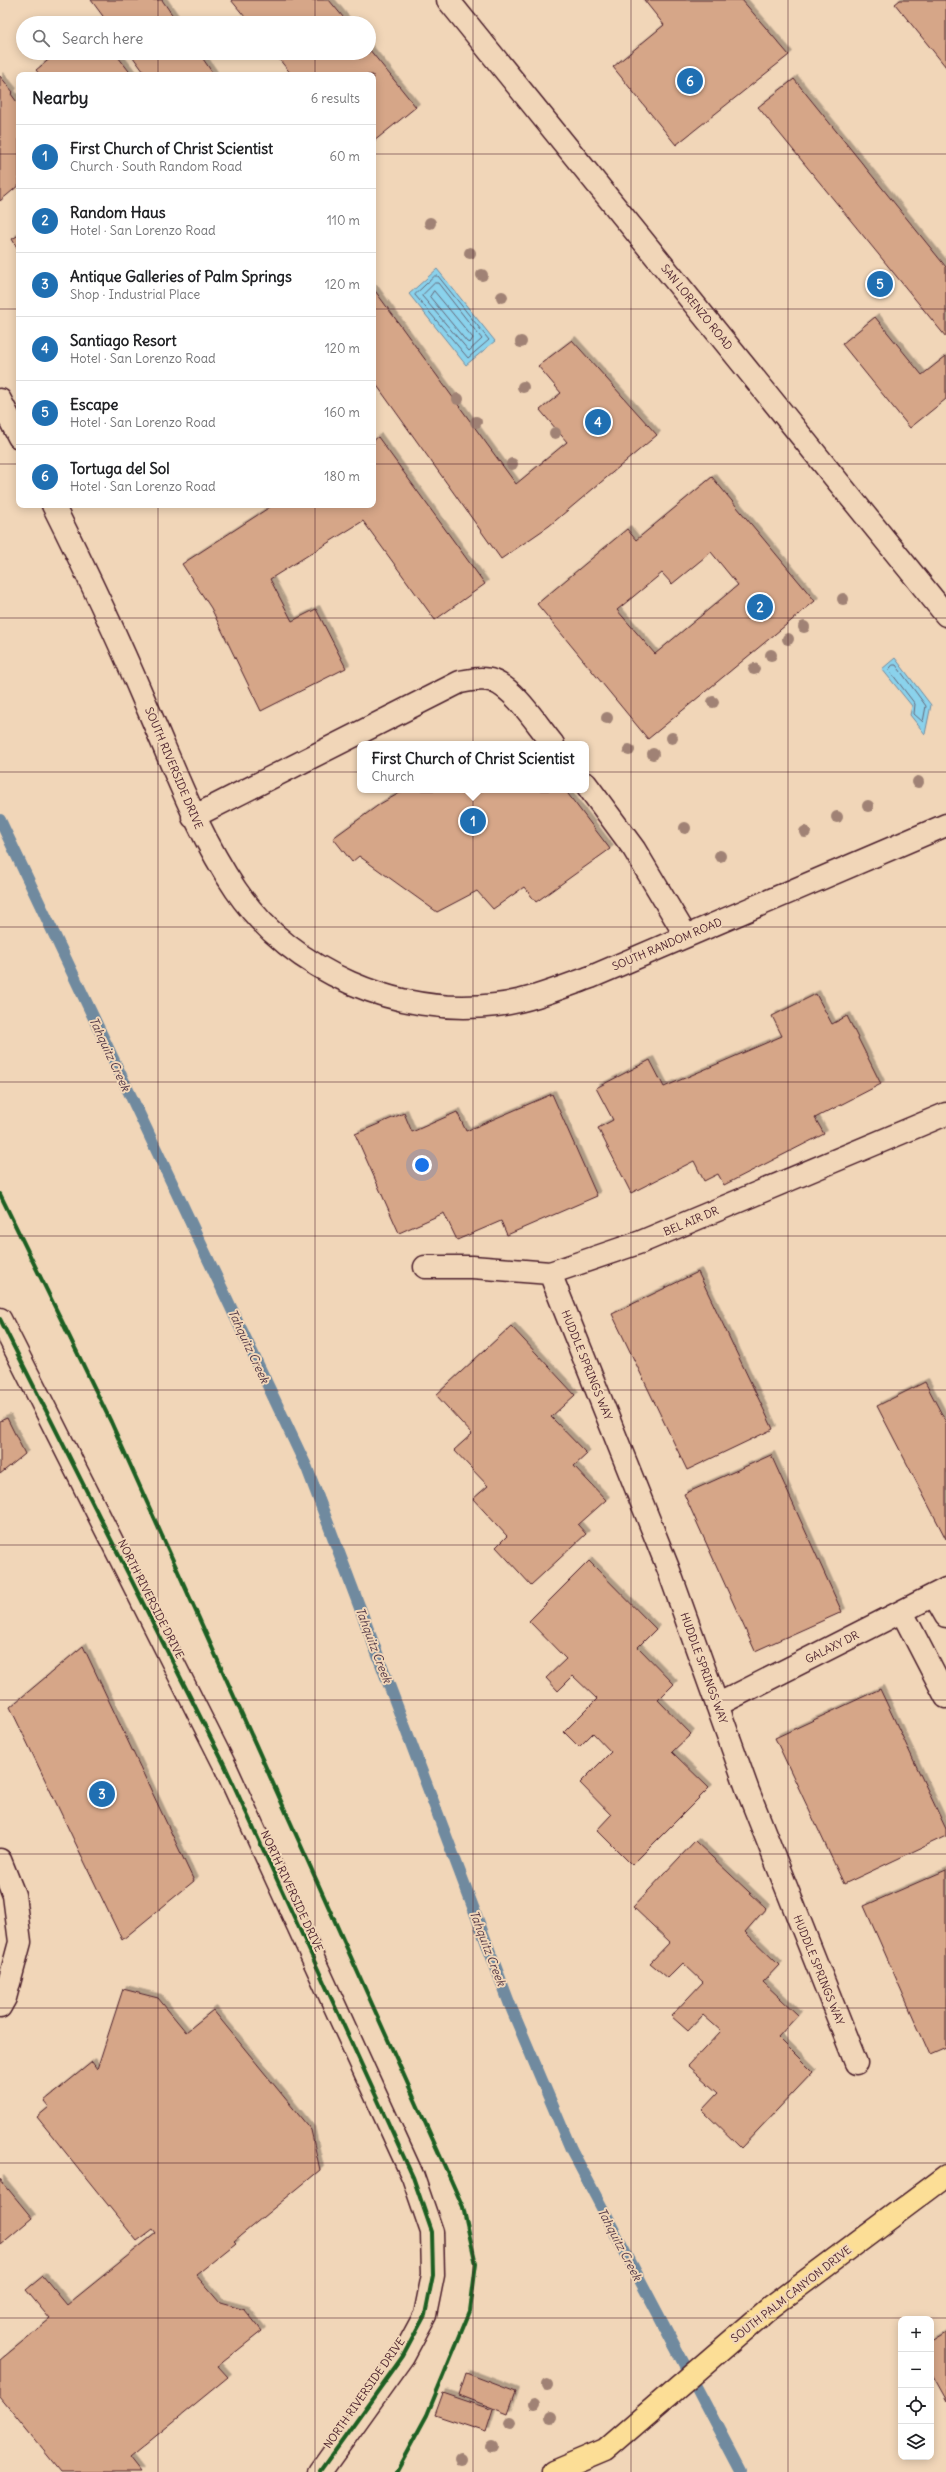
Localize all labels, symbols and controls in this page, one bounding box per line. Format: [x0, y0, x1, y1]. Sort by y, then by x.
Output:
search box [16, 16, 376, 60]
icon: search [30, 27, 52, 49]
text: Search here [62, 29, 143, 48]
pin: 6 [677, 66, 703, 96]
text: Nearby [32, 87, 88, 109]
text: 6 results [311, 90, 360, 107]
text: First Church of Christ Scientist [70, 139, 273, 158]
text: 1 [42, 148, 48, 165]
text: 60 m [329, 148, 360, 165]
text: Church · South Random Road [70, 158, 242, 175]
text: Random Haus [70, 203, 166, 222]
text: 2 [41, 212, 49, 229]
text: 110 m [327, 212, 360, 229]
text: Hotel · San Lorenzo Road [70, 222, 216, 239]
street label: SAN LORENZO ROAD [658, 261, 736, 353]
text: Antique Galleries of Palm Springs [70, 267, 292, 286]
pin: 5 [867, 269, 893, 299]
text: 3 [41, 276, 49, 293]
text: 120 m [325, 276, 360, 293]
text: Shop · Industrial Place [70, 286, 200, 303]
text: Santiago Resort [70, 331, 177, 350]
text: 4 [41, 340, 49, 357]
text: 120 m [325, 340, 360, 357]
text: Hotel · San Lorenzo Road [70, 350, 216, 367]
text: Escape [70, 395, 118, 414]
text: 5 [41, 404, 49, 421]
text: 160 m [324, 404, 360, 421]
pin: 4 [585, 407, 611, 437]
text: Hotel · San Lorenzo Road [70, 414, 216, 431]
text: Tortuga del Sol [70, 459, 170, 478]
text: 6 [41, 468, 49, 485]
text: 180 m [324, 468, 360, 485]
text: Hotel · San Lorenzo Road [70, 478, 216, 495]
pin: 2 [747, 592, 773, 622]
street label: SOUTH RIVERSIDE DRIVE [142, 705, 206, 831]
popup [357, 741, 589, 793]
text: First Church of Christ Scientist [371, 749, 575, 768]
text: Church [371, 768, 414, 785]
pin: 1 [460, 806, 486, 836]
street label: SOUTH RANDOM ROAD [610, 914, 724, 974]
water label: Tahquitz Creek [86, 1015, 134, 1094]
your location [412, 1155, 432, 1175]
street label: BEL AIR DR [661, 1203, 721, 1239]
water label: Tahquitz Creek [225, 1307, 273, 1386]
street label: HUDDLE SPRINGS WAY [559, 1308, 615, 1422]
street label: NORTH RIVERSIDE DRIVE [115, 1537, 187, 1661]
water label: Tahquitz Creek [353, 1605, 396, 1686]
street label: HUDDLE SPRINGS WAY [677, 1610, 731, 1726]
street label: GALAXY DR [803, 1627, 861, 1667]
pin: 3 [89, 1779, 115, 1809]
street label: NORTH RIVERSIDE DRIVE [258, 1828, 326, 1954]
water label: Tahquitz Creek [467, 1908, 510, 1989]
street label: HUDDLE SPRINGS WAY [791, 1913, 847, 2027]
water label: Tahquitz Creek [595, 2205, 646, 2283]
street label: SOUTH PALM CANYON DRIVE [728, 2243, 854, 2345]
map controls [898, 2316, 934, 2460]
button: + [898, 2316, 934, 2352]
street label: NORTH RIVERSIDE DRIVE [320, 2335, 408, 2451]
button: − [898, 2352, 934, 2388]
button: locate [898, 2388, 934, 2424]
button: layers [898, 2424, 934, 2460]

